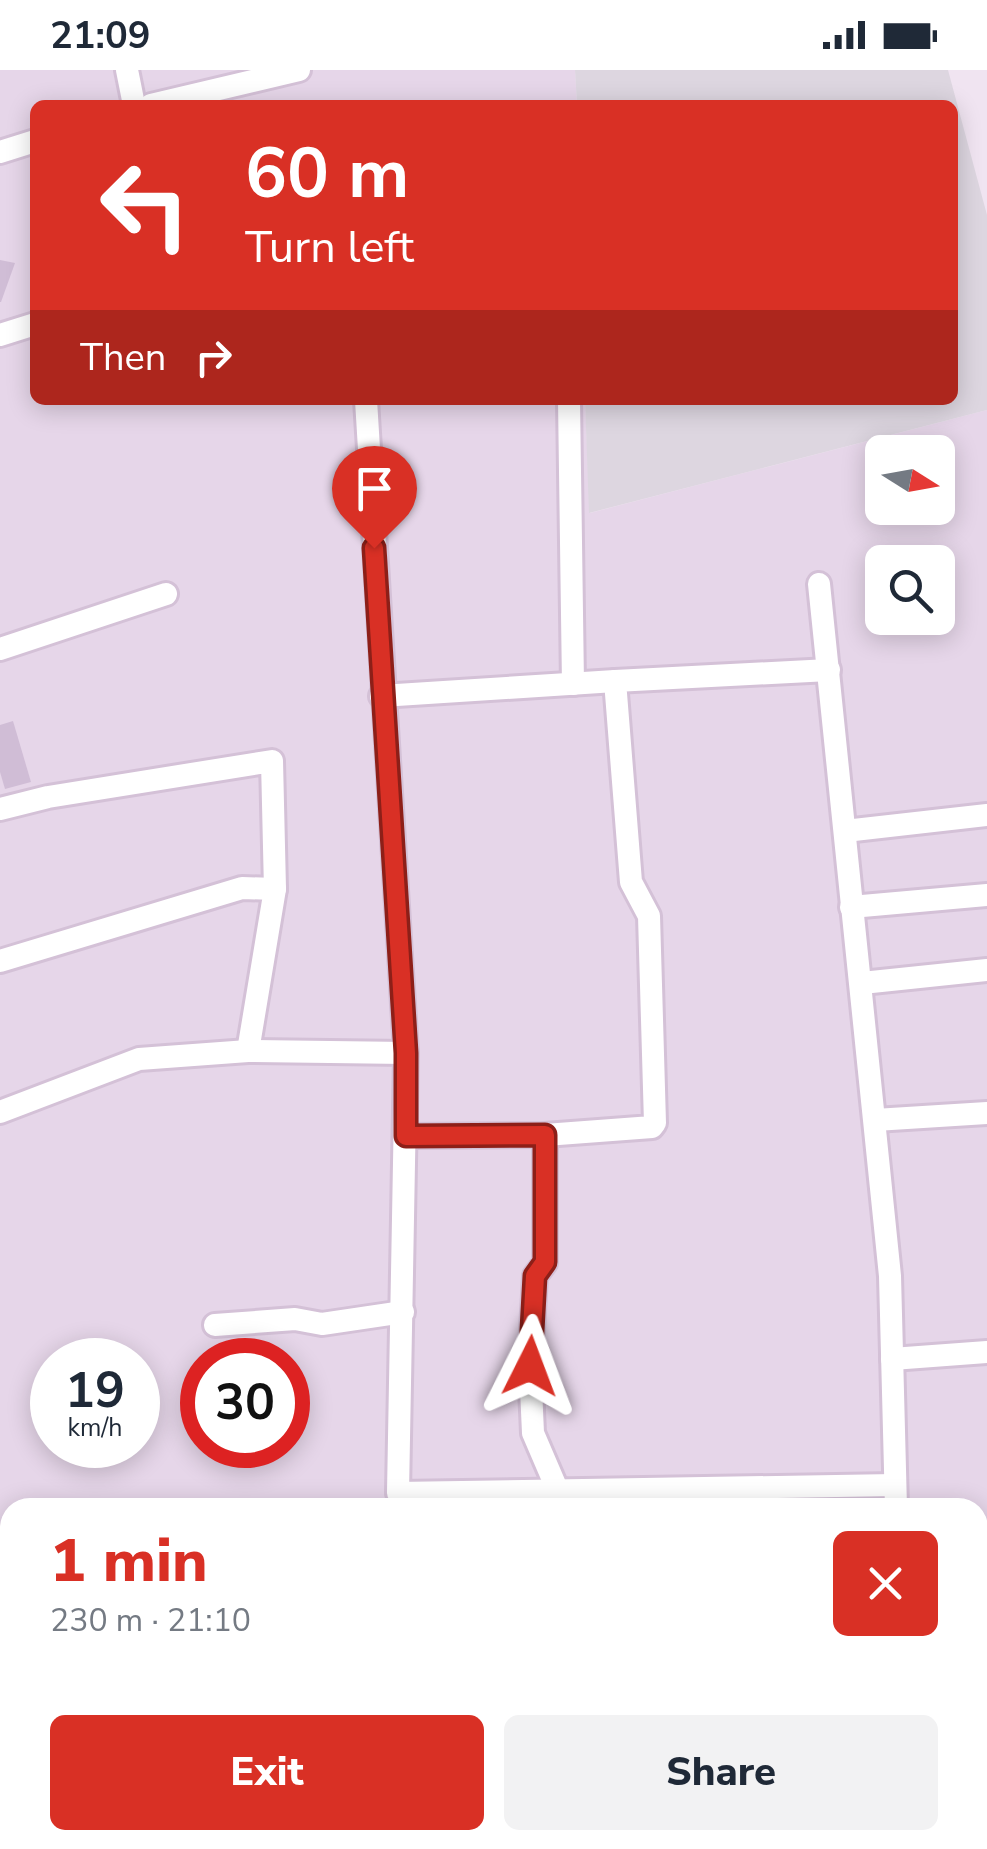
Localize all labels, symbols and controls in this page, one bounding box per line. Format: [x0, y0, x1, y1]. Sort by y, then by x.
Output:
text: 21:09 [50, 10, 151, 61]
text: 60 m [245, 126, 409, 222]
icon: left [80, 140, 210, 270]
text: Turn left [245, 217, 414, 278]
icon: right [186, 330, 241, 385]
text: Then [80, 332, 166, 383]
north arrow [865, 435, 955, 525]
map controls [865, 435, 955, 635]
pin [332, 446, 417, 549]
icon: arrive [347, 461, 402, 516]
button: search [865, 545, 955, 635]
position arrow [478, 1314, 582, 1418]
speed limit sign: 30 [180, 1338, 310, 1468]
text: 19 [65, 1356, 125, 1425]
text: km/h [67, 1411, 123, 1445]
text: 1 min [50, 1520, 208, 1602]
button: close [833, 1531, 938, 1636]
text: 230 m · 21:10 [50, 1599, 251, 1642]
button: Exit [50, 1715, 484, 1830]
button: Share [504, 1715, 938, 1830]

